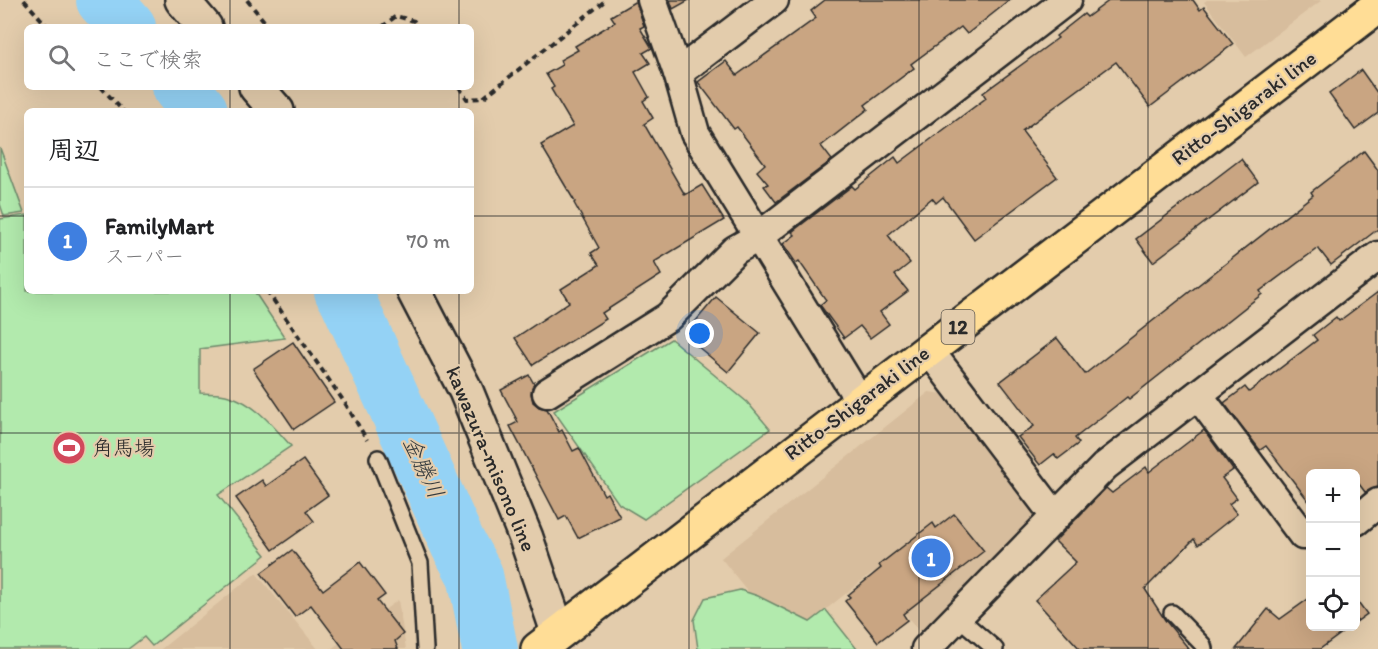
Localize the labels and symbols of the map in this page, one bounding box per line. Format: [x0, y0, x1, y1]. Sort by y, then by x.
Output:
street label: Ritto-Shigaraki line [1166, 45, 1321, 170]
road number: 12 [942, 310, 974, 344]
your location [685, 319, 714, 348]
street label: Ritto-Shigaraki line [779, 340, 934, 465]
street label: kawazura-misono line [441, 363, 542, 555]
sports icon: 角馬場 [51, 430, 87, 466]
water label: 金勝川 [397, 432, 450, 503]
place label: 角馬場 [92, 435, 155, 460]
pin: 1 [912, 536, 950, 580]

